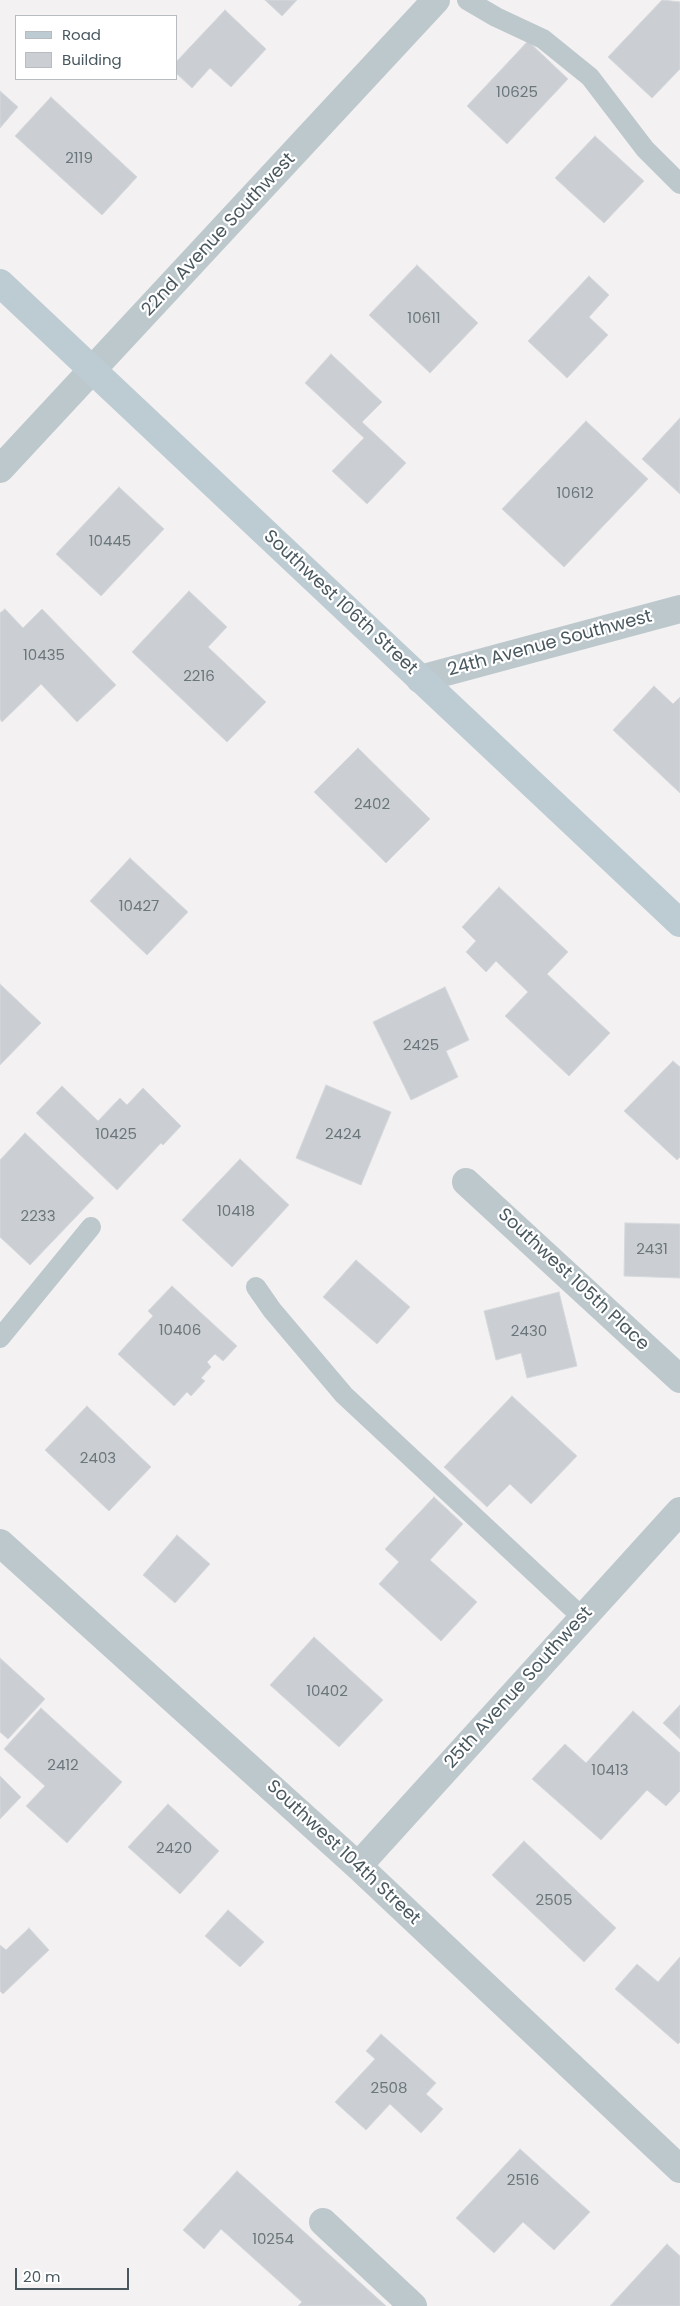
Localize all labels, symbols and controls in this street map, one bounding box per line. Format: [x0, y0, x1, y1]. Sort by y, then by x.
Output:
legend [15, 15, 178, 80]
text: Road [62, 24, 101, 45]
text: Building [62, 49, 122, 70]
house number: 10625 [496, 84, 538, 102]
street label: 22nd Avenue Southwest [138, 149, 300, 321]
house number: 2119 [65, 150, 93, 168]
house number: 10611 [407, 310, 441, 328]
house number: 10612 [556, 485, 594, 503]
street label: Southwest 106th Street [259, 526, 421, 680]
house number: 10445 [89, 533, 131, 551]
street label: 24th Avenue Southwest [446, 606, 654, 682]
house number: 10435 [23, 647, 65, 665]
house number: 2216 [183, 668, 215, 686]
house number: 2402 [354, 796, 390, 814]
house number: 10427 [119, 898, 159, 916]
house number: 2425 [403, 1037, 439, 1055]
house number: 10425 [95, 1126, 137, 1144]
house number: 2424 [325, 1126, 361, 1144]
house number: 10418 [217, 1203, 255, 1221]
street label: Southwest 105th Place [493, 1204, 653, 1356]
house number: 2233 [21, 1208, 55, 1226]
house number: 2431 [636, 1241, 668, 1259]
house number: 10406 [159, 1322, 201, 1340]
house number: 2430 [511, 1323, 547, 1341]
house number: 2403 [80, 1450, 116, 1468]
street label: 25th Avenue Southwest [441, 1603, 597, 1773]
house number: 10402 [306, 1683, 348, 1701]
house number: 2412 [47, 1757, 79, 1775]
house number: 10413 [591, 1762, 629, 1780]
street label: Southwest 104th Street [262, 1776, 424, 1930]
house number: 2420 [156, 1840, 192, 1858]
house number: 2505 [536, 1892, 572, 1910]
house number: 2508 [371, 2080, 407, 2098]
house number: 2516 [507, 2172, 539, 2190]
house number: 10254 [252, 2231, 294, 2249]
scale bar [18, 2258, 131, 2290]
text: 20 m [23, 2266, 61, 2287]

